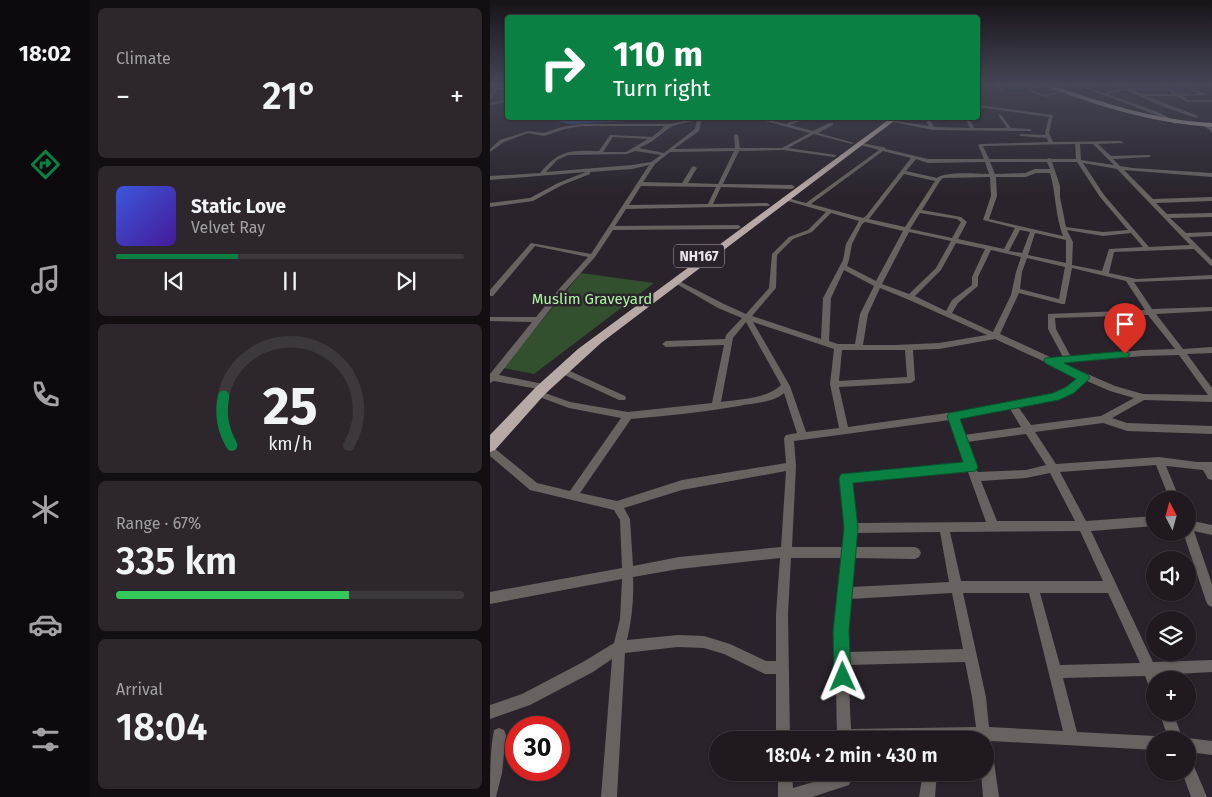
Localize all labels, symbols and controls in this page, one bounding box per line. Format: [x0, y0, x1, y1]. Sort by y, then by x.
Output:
text: 110 m [613, 33, 703, 75]
icon: right [530, 35, 595, 100]
text: 18:02 [19, 40, 71, 67]
text: Climate [116, 49, 171, 68]
text: 21° [262, 73, 318, 119]
text: Turn right [613, 75, 710, 102]
text: − [116, 80, 130, 113]
text: + [450, 80, 464, 113]
icon: directions [28, 147, 63, 182]
text: Static Love [191, 195, 286, 218]
text: Velvet Ray [191, 218, 265, 237]
road number: NH167 [674, 245, 724, 268]
icon: music [28, 262, 63, 297]
icon: previous [160, 267, 188, 295]
icon: pause [276, 267, 304, 295]
icon: next [392, 267, 420, 295]
park label: Muslim Graveyard [532, 290, 652, 308]
pin [1104, 303, 1146, 354]
icon: arrive [1111, 310, 1139, 338]
text: 25 [263, 375, 317, 438]
icon: phone [28, 377, 63, 412]
text: km/h [268, 433, 312, 455]
north arrow [1146, 491, 1196, 541]
map controls [1146, 491, 1196, 781]
icon: climate [28, 492, 63, 527]
text: Range · 67% [116, 514, 201, 533]
text: 335 km [116, 538, 237, 584]
button: sound [1146, 551, 1196, 601]
icon: car [28, 607, 63, 642]
button: layers [1146, 611, 1196, 661]
position arrow [816, 650, 868, 702]
button: + [1146, 671, 1196, 721]
text: Arrival [116, 680, 163, 699]
text: 18:04 [116, 704, 207, 750]
speed limit sign: 30 [505, 716, 570, 781]
icon: filters [28, 722, 63, 757]
button: − [1146, 731, 1196, 781]
text: 18:04 · 2 min · 430 m [765, 744, 938, 767]

